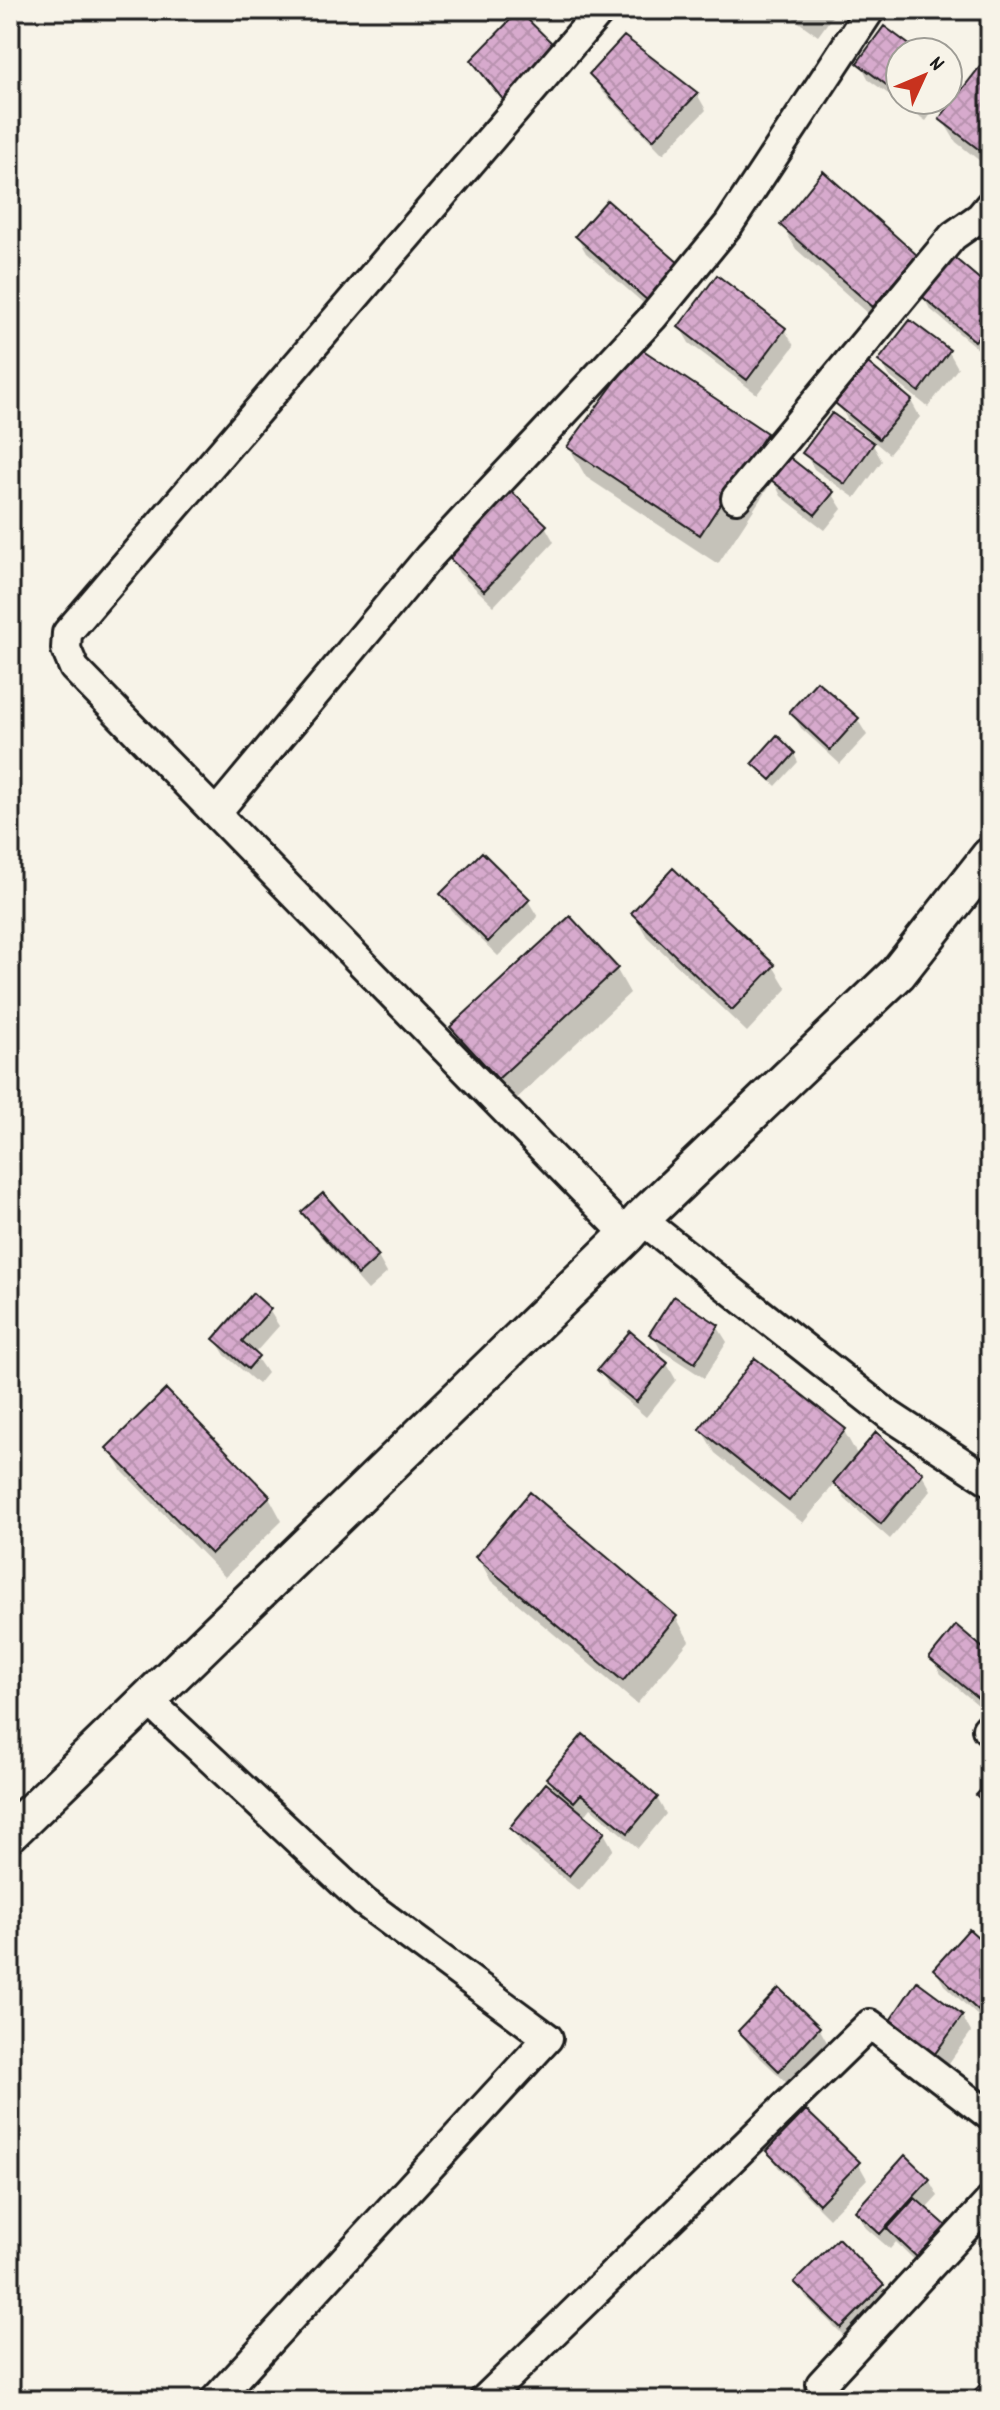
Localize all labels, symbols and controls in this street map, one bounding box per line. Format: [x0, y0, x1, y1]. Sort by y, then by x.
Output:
north arrow [884, 36, 964, 116]
text: N [921, 50, 951, 79]

